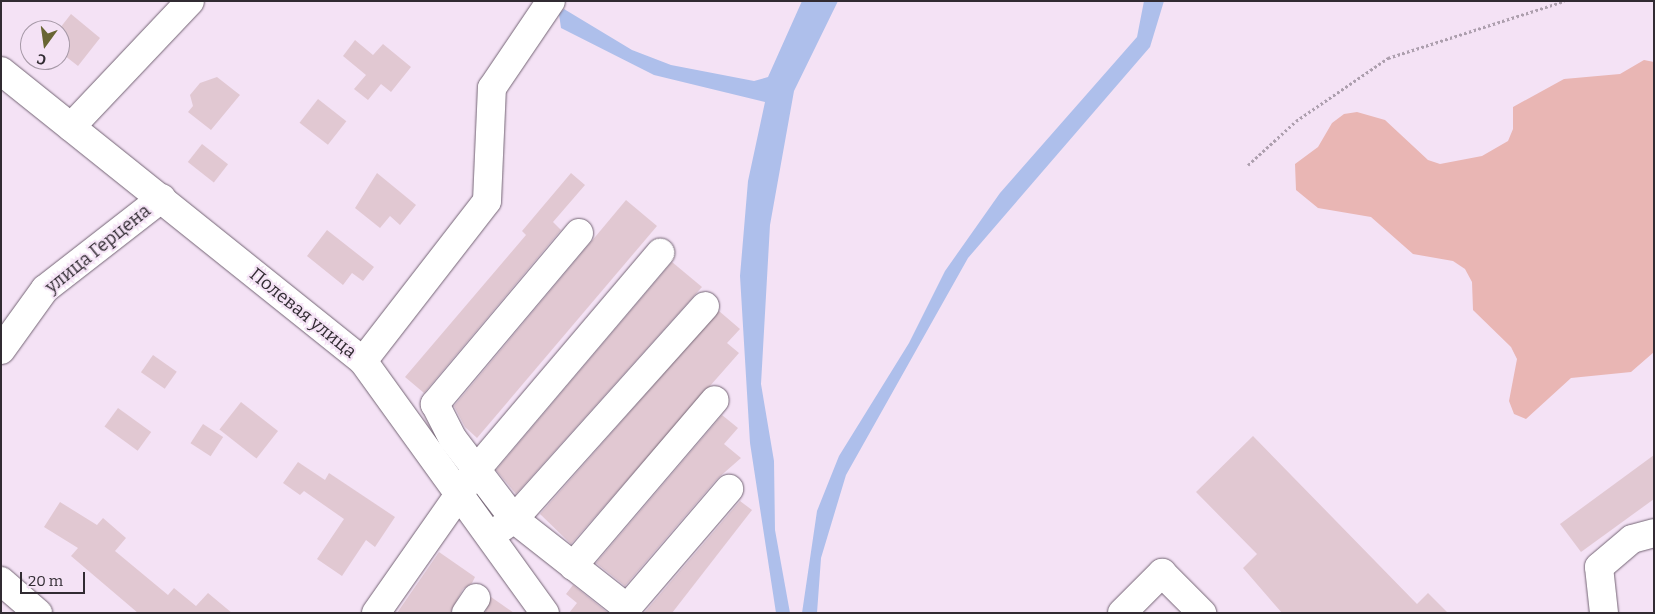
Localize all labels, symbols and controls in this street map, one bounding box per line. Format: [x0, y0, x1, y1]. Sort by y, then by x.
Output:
north arrow [20, 20, 70, 70]
text: С [35, 50, 48, 68]
street label: улица Герцена [41, 200, 155, 298]
street label: Полевая улица [245, 263, 361, 363]
scale bar [22, 562, 88, 594]
text: 20 m [28, 572, 63, 590]

